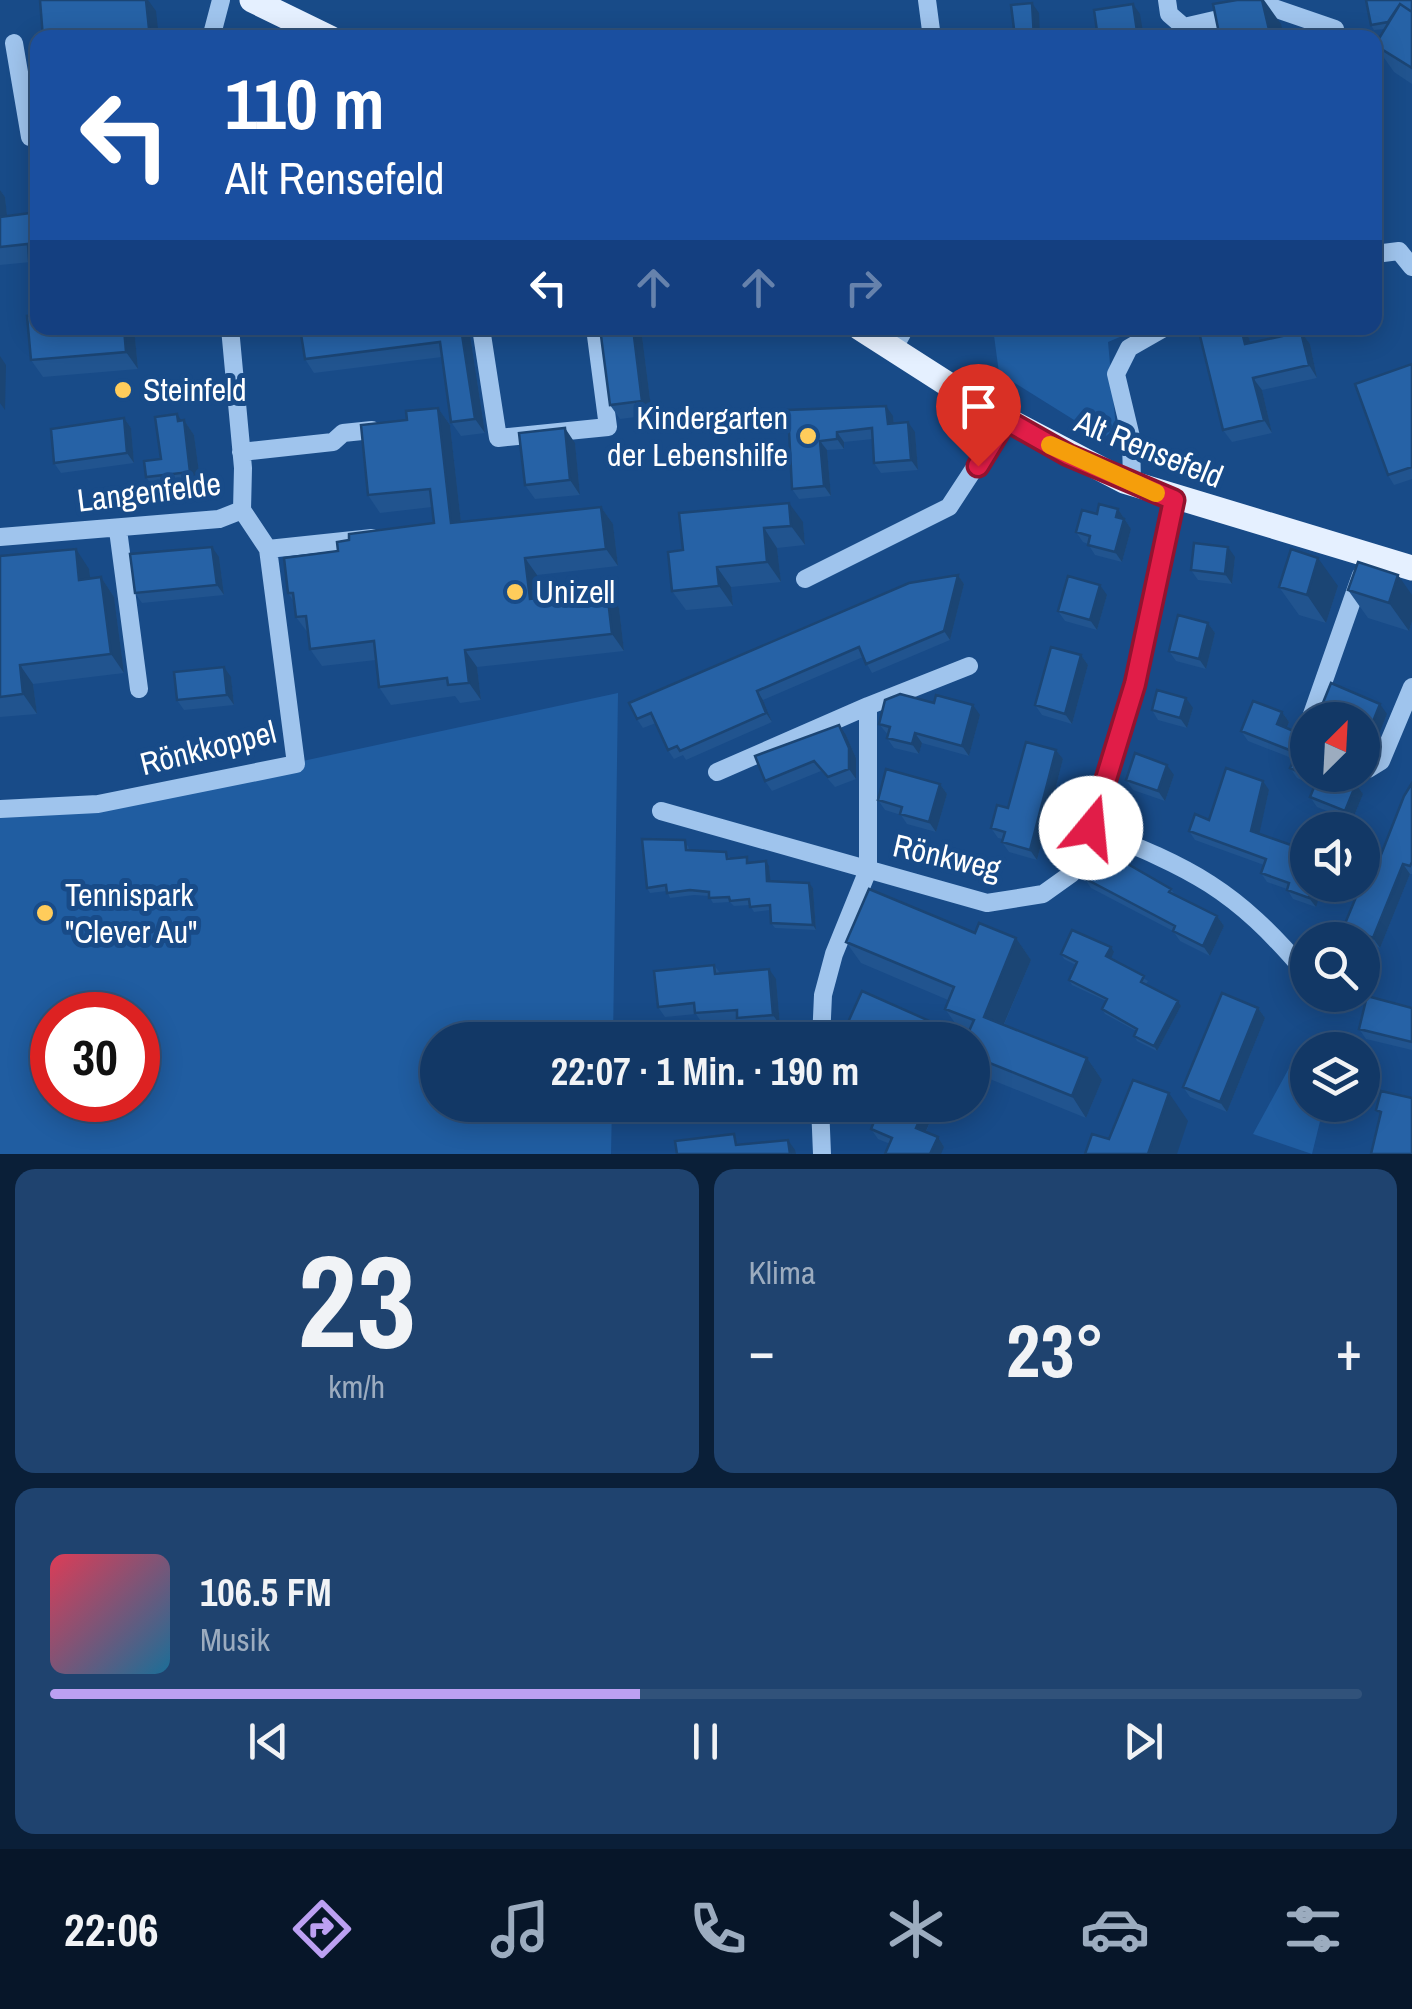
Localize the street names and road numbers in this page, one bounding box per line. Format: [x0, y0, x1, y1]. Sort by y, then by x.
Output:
street label: Alt Rensefeld [1068, 399, 1230, 498]
street label: Langenfelde [75, 461, 223, 522]
street label: Rönkkoppel [135, 710, 280, 785]
street label: Rönkweg [889, 823, 1006, 890]

